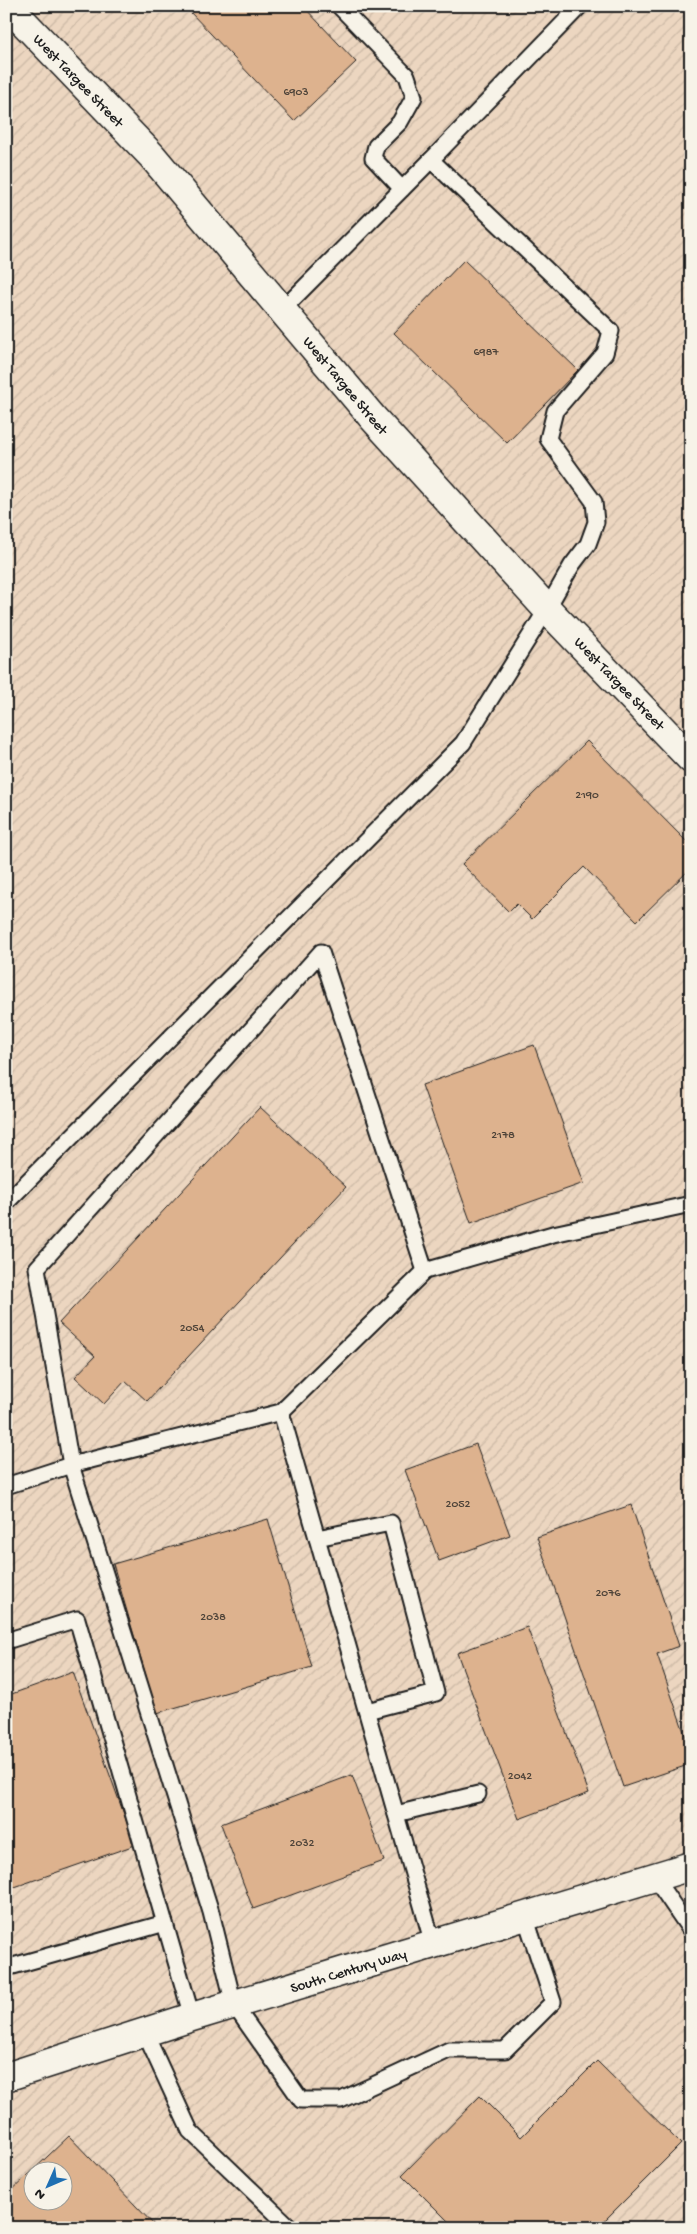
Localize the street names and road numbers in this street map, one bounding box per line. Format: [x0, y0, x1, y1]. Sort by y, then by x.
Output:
street label: West Targee Street [28, 31, 128, 133]
street label: West Targee Street [298, 334, 392, 440]
street label: West Targee Street [569, 634, 669, 736]
street label: South Century Way [288, 1946, 409, 1998]

